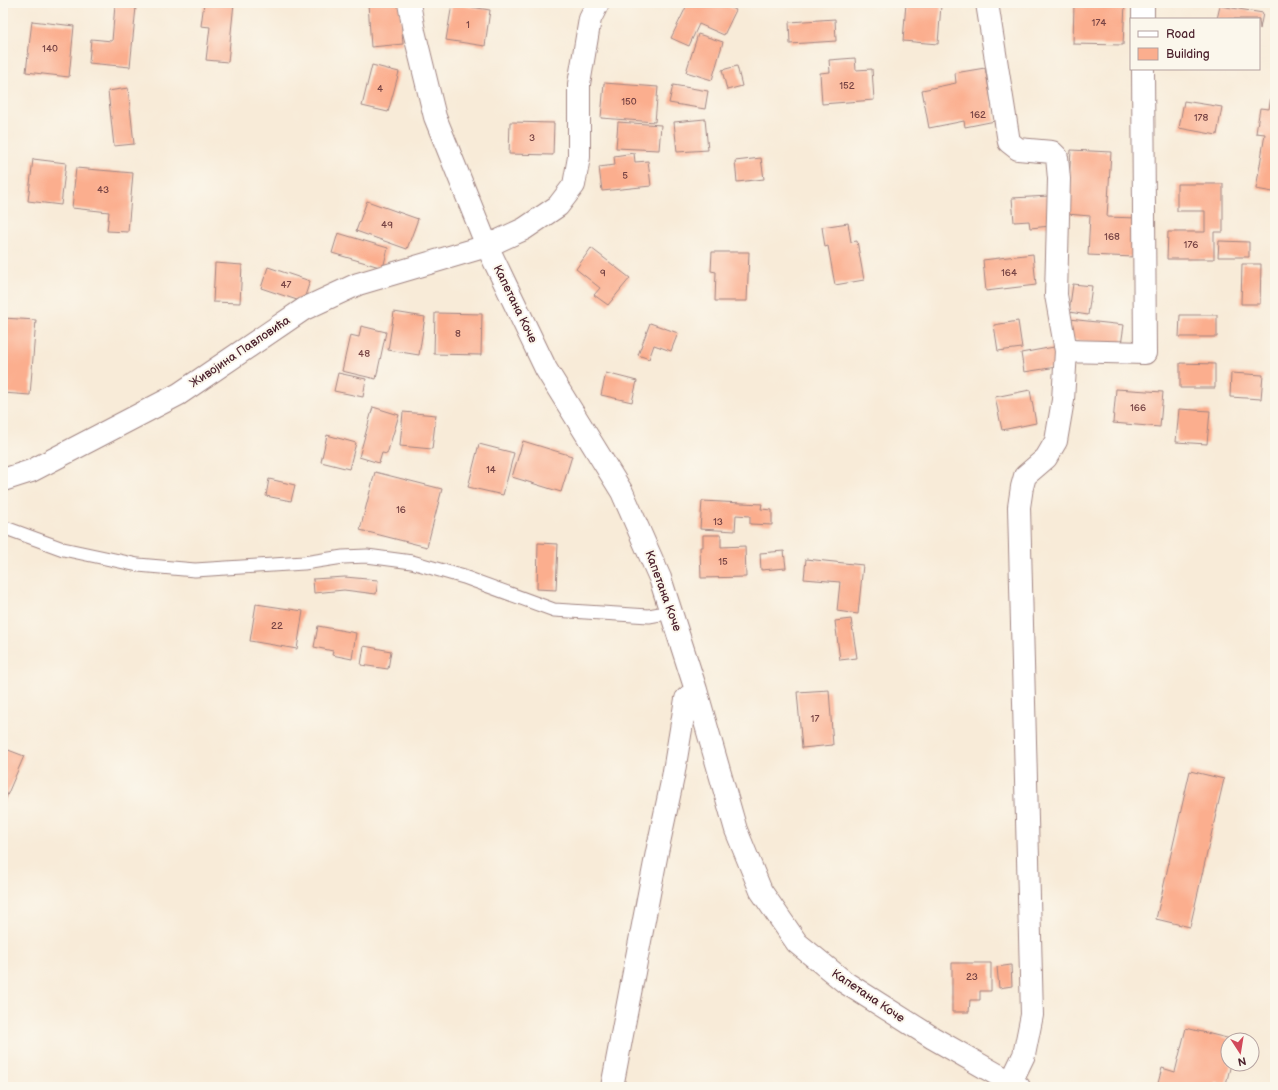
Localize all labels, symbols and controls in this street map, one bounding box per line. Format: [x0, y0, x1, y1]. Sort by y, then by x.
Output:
house number: 174 [1092, 17, 1106, 29]
legend [1130, 18, 1260, 70]
house number: 1 [466, 19, 470, 31]
text: Road [1166, 27, 1195, 42]
house number: 140 [42, 43, 58, 55]
text: Building [1166, 47, 1210, 62]
house number: 152 [839, 80, 855, 92]
house number: 4 [377, 83, 383, 95]
house number: 150 [621, 96, 637, 108]
house number: 162 [970, 109, 986, 121]
house number: 178 [1194, 112, 1208, 124]
house number: 3 [529, 132, 535, 144]
house number: 5 [622, 170, 628, 182]
house number: 43 [97, 184, 109, 196]
house number: 49 [381, 219, 393, 231]
house number: 168 [1104, 231, 1120, 243]
house number: 176 [1184, 239, 1198, 251]
street label: Капетана Коче [490, 263, 540, 346]
house number: 9 [600, 267, 606, 279]
house number: 164 [1001, 267, 1017, 279]
house number: 47 [280, 279, 292, 291]
street label: Живојина Павловића [187, 313, 293, 391]
house number: 8 [455, 328, 461, 340]
house number: 48 [358, 348, 370, 360]
house number: 166 [1130, 402, 1146, 414]
house number: 14 [486, 464, 496, 476]
house number: 16 [396, 504, 406, 516]
house number: 13 [713, 516, 723, 528]
street label: Капетана Коче [641, 549, 685, 634]
house number: 15 [718, 556, 728, 568]
house number: 22 [271, 620, 283, 632]
house number: 17 [811, 713, 819, 725]
street label: Капетана Коче [829, 966, 908, 1026]
house number: 23 [966, 971, 978, 983]
north arrow [1220, 1032, 1260, 1072]
text: N [1237, 1054, 1247, 1069]

